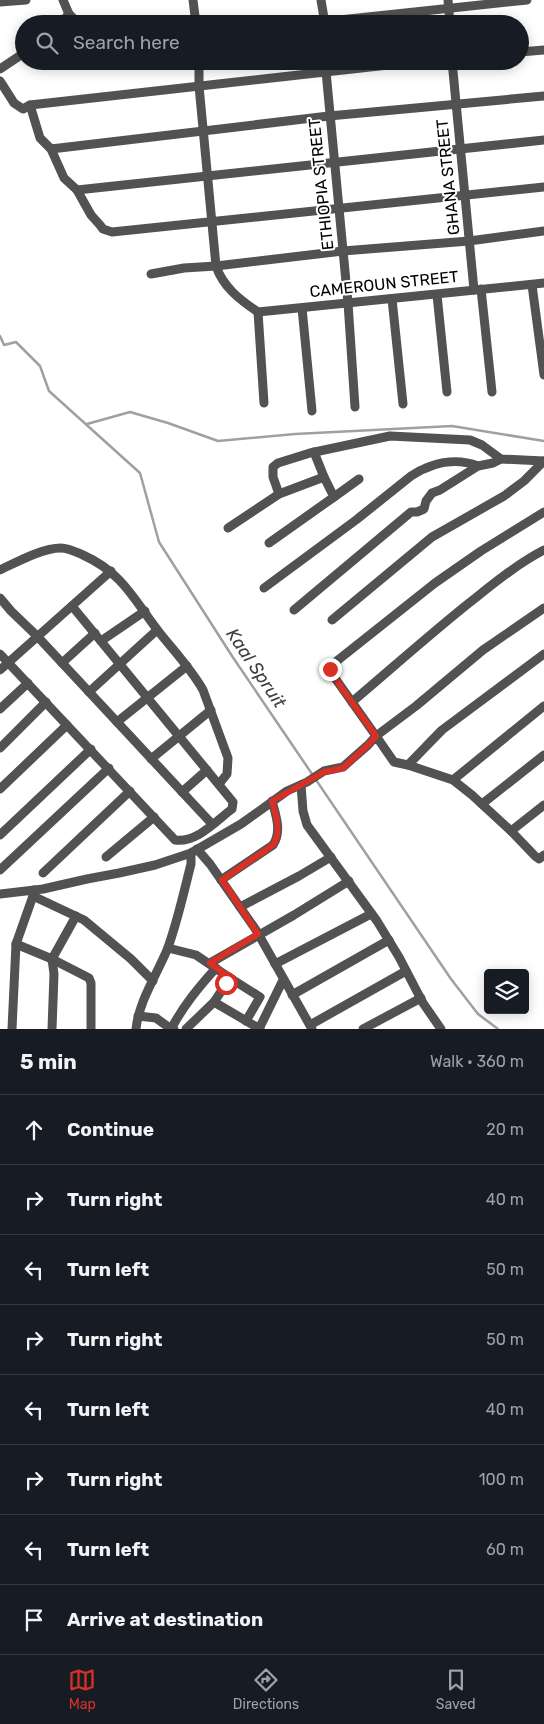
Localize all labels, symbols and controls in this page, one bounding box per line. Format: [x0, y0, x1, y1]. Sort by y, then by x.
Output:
search box [15, 15, 529, 70]
icon: search [33, 29, 61, 57]
text: Search here [73, 31, 180, 54]
street label: ETHIOPIA STREET [305, 117, 337, 251]
street label: GHANA STREET [432, 118, 464, 236]
street label: CAMEROUN STREET [309, 267, 459, 301]
water label: Kaal Spruit [221, 624, 291, 713]
route end [319, 658, 342, 681]
map controls [484, 969, 529, 1014]
button: layers [484, 969, 529, 1014]
route start [215, 972, 238, 995]
text: 5 min [20, 1049, 77, 1074]
text: Walk · 360 m [430, 1052, 524, 1071]
icon: ahead [20, 1116, 48, 1144]
text: Continue [67, 1118, 154, 1141]
text: 20 m [486, 1120, 524, 1139]
icon: right [20, 1186, 48, 1214]
text: Turn right [67, 1188, 162, 1211]
text: 40 m [486, 1190, 524, 1209]
icon: left [20, 1256, 48, 1284]
text: Turn left [67, 1258, 149, 1281]
text: 50 m [486, 1260, 524, 1279]
icon: right [20, 1326, 48, 1354]
text: Turn right [67, 1328, 162, 1351]
text: 50 m [486, 1330, 524, 1349]
icon: left [20, 1396, 48, 1424]
text: Turn left [67, 1398, 149, 1421]
text: 40 m [486, 1400, 524, 1419]
icon: right [20, 1466, 48, 1494]
text: Turn right [67, 1468, 162, 1491]
text: 100 m [479, 1470, 524, 1489]
icon: left [20, 1536, 48, 1564]
text: Turn left [67, 1538, 149, 1561]
text: 60 m [486, 1540, 524, 1559]
icon: arrive [20, 1606, 48, 1634]
text: Arrive at destination [67, 1608, 263, 1631]
tab: Map [68, 1666, 96, 1713]
tab: Directions [233, 1666, 299, 1713]
tab: Saved [436, 1666, 476, 1713]

